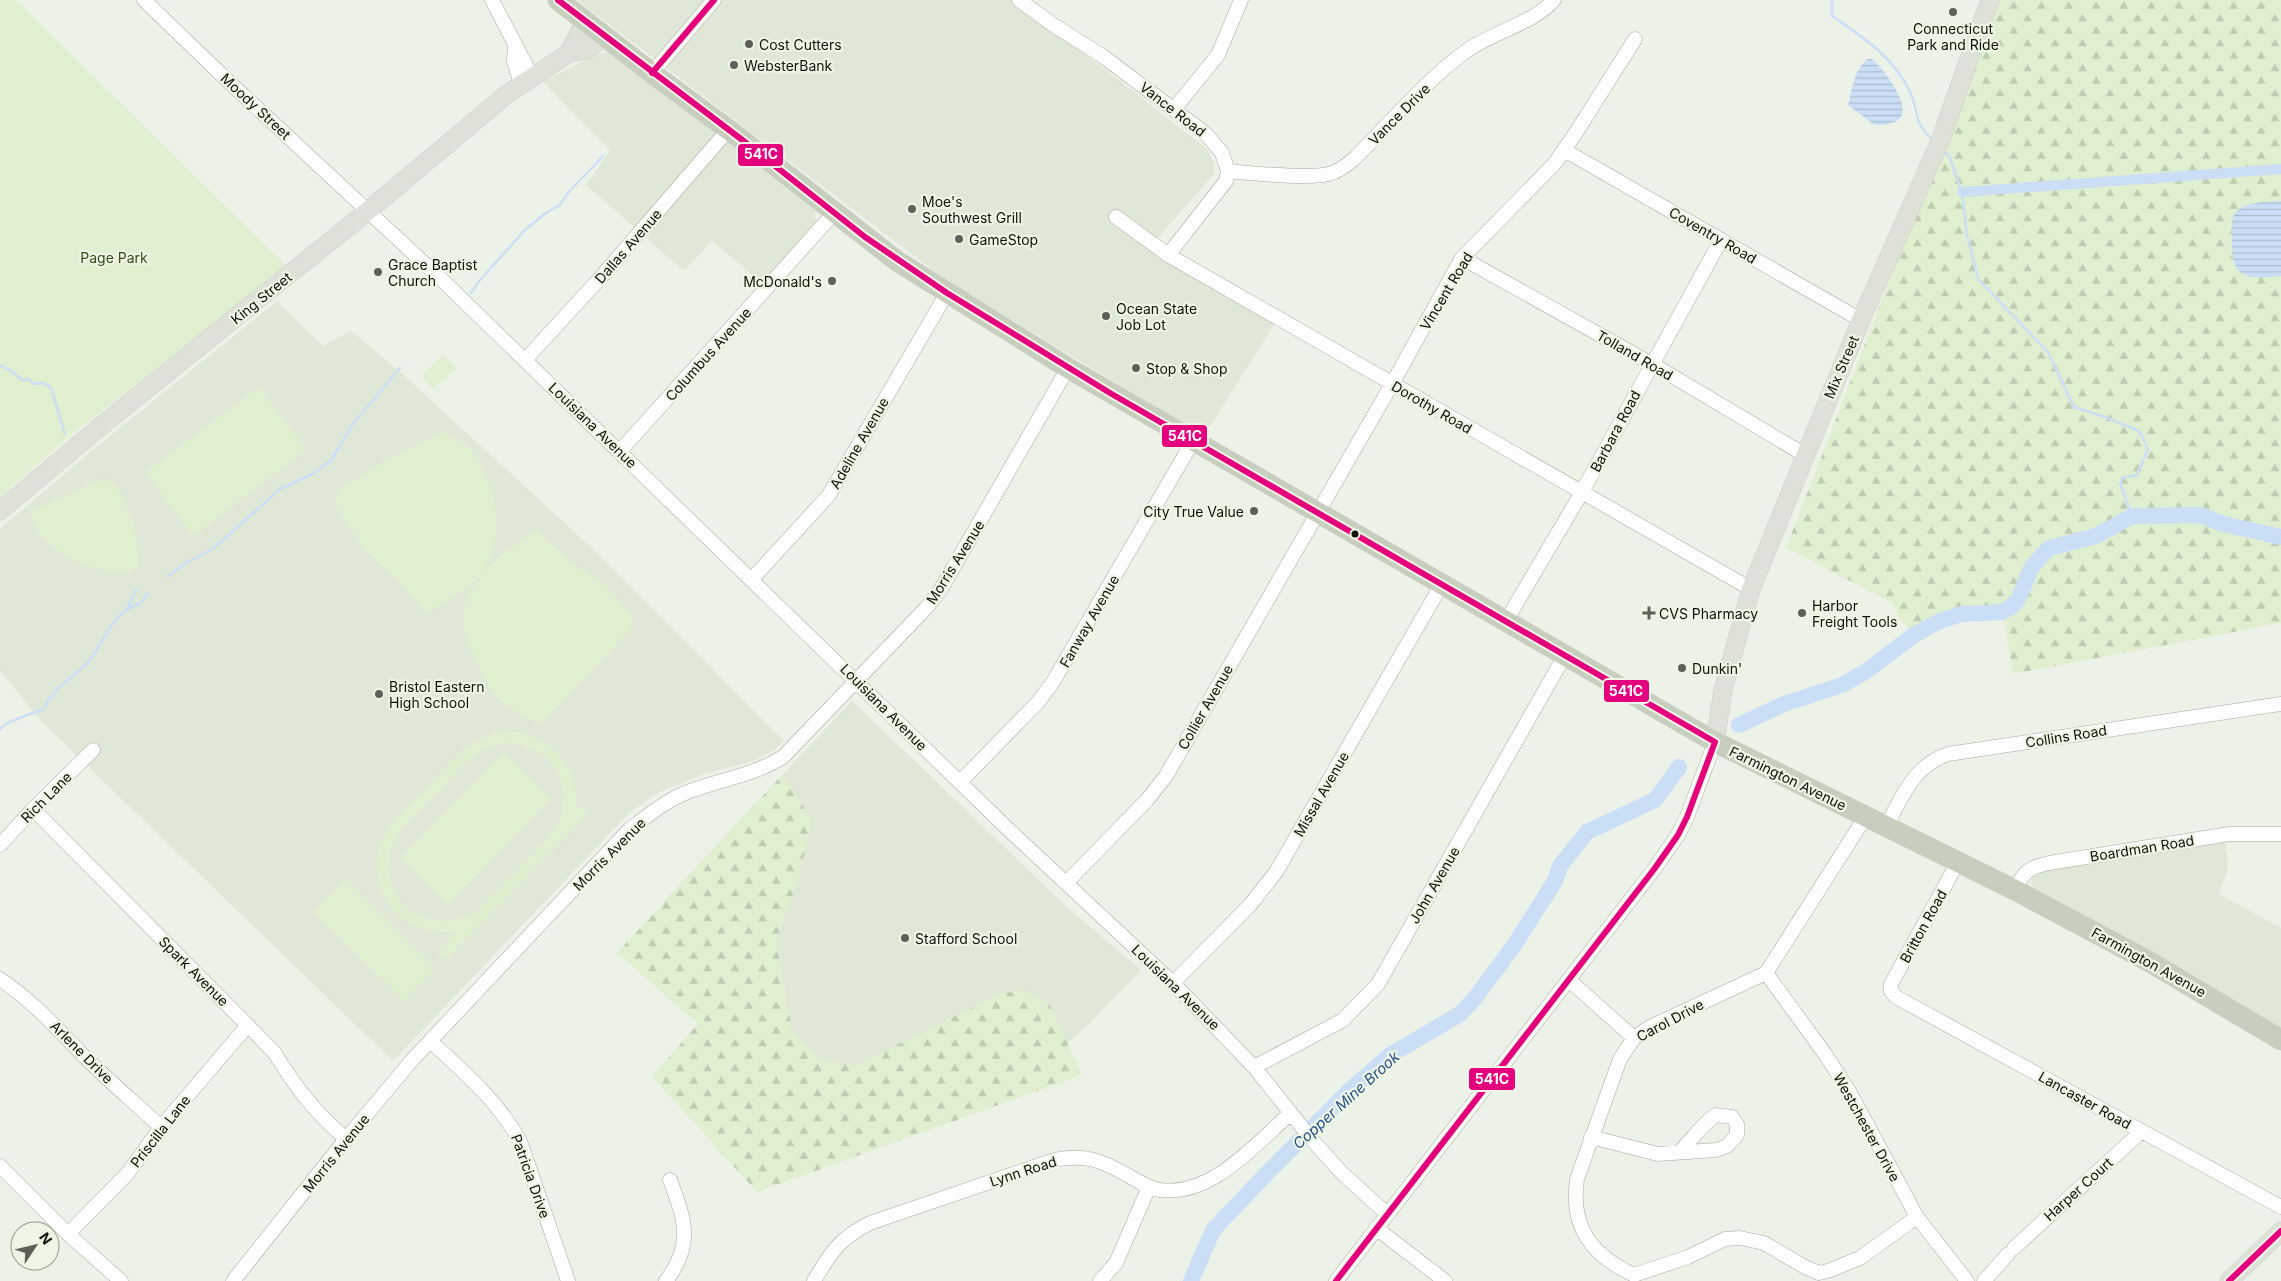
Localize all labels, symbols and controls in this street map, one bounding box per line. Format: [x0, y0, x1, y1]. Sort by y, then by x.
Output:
marker: Connecticut Park and Ride [1947, 6, 1959, 18]
place label: Connecticut Park and Ride [1907, 20, 1999, 53]
place label: Cost Cutters [759, 36, 842, 53]
marker: Cost Cutters [743, 38, 755, 50]
place label: WebsterBank [744, 57, 833, 74]
marker: WebsterBank [728, 59, 740, 71]
street label: Moody Street [218, 69, 295, 143]
street label: Vance Road [1137, 78, 1209, 140]
street label: Vance Drive [1365, 80, 1433, 148]
line badge: 541C [737, 143, 784, 167]
text: 541C [744, 145, 778, 162]
place label: Moe's Southwest Grill [922, 193, 1022, 226]
marker: Moe's Southwest Grill [906, 203, 918, 215]
street label: Coventry Road [1666, 203, 1760, 267]
street label: Dallas Avenue [591, 205, 665, 287]
place label: GameStop [969, 231, 1038, 248]
marker: GameStop [953, 233, 965, 245]
park label: Page Park [80, 249, 148, 266]
street label: Vincent Road [1416, 249, 1476, 333]
place label: Grace Baptist Church [388, 256, 478, 289]
marker: Grace Baptist Church [372, 266, 384, 278]
street label: King Street [227, 268, 295, 328]
place label: McDonald's [743, 273, 822, 290]
marker: McDonald's [826, 275, 838, 287]
place label: Ocean State Job Lot [1116, 300, 1197, 333]
street label: Columbus Avenue [662, 304, 754, 404]
marker: Ocean State Job Lot [1100, 310, 1112, 322]
street label: Tolland Road [1594, 326, 1676, 384]
street label: Mix Street [1820, 332, 1862, 401]
place label: Stop & Shop [1146, 360, 1228, 377]
marker: Stop & Shop [1130, 362, 1142, 374]
street label: Dorothy Road [1389, 377, 1475, 437]
street label: Louisiana Avenue [545, 379, 641, 471]
street label: Barbara Road [1586, 387, 1644, 475]
street label: Adeline Avenue [826, 394, 892, 492]
line badge: 541C [1161, 424, 1208, 448]
text: 541C [1168, 427, 1202, 444]
place label: City True Value [1143, 503, 1244, 520]
marker: City True Value [1248, 505, 1260, 517]
street label: Morris Avenue [922, 517, 988, 607]
unlabelled marker [1350, 529, 1360, 539]
street label: Fanway Avenue [1056, 572, 1122, 670]
place label: Harbor Freight Tools [1812, 597, 1897, 630]
place label: CVS Pharmacy [1659, 605, 1758, 622]
marker: CVS Pharmacy [1643, 607, 1655, 619]
marker: Harbor Freight Tools [1796, 607, 1808, 619]
street label: Louisiana Avenue [837, 660, 931, 754]
place label: Dunkin' [1692, 660, 1742, 677]
street label: Collier Avenue [1174, 661, 1236, 753]
marker: Dunkin' [1676, 662, 1688, 674]
place label: Bristol Eastern High School [389, 678, 485, 711]
line badge: 541C [1603, 679, 1650, 703]
text: 541C [1609, 682, 1643, 699]
marker: Bristol Eastern High School [373, 688, 385, 700]
street label: Collins Road [2024, 721, 2108, 751]
street label: Farmington Avenue [1727, 742, 1849, 814]
street label: Missal Avenue [1290, 749, 1352, 839]
street label: Rich Lane [17, 768, 75, 826]
street label: Morris Avenue [569, 814, 649, 894]
street label: Boardman Road [2089, 831, 2195, 865]
street label: John Avenue [1405, 843, 1463, 927]
street label: Britton Road [1896, 886, 1950, 966]
street label: Farmington Avenue [2089, 924, 2209, 1000]
place label: Stafford School [915, 930, 1017, 947]
marker: Stafford School [899, 932, 911, 944]
street label: Spark Avenue [156, 933, 232, 1009]
street label: Louisiana Avenue [1128, 941, 1224, 1033]
street label: Carol Drive [1634, 995, 1706, 1045]
street label: Arlene Drive [47, 1017, 117, 1087]
water label: Copper Mine Brook [1289, 1047, 1404, 1153]
line badge: 541C [1468, 1067, 1516, 1091]
street label: Lancaster Road [2036, 1068, 2134, 1132]
text: 541C [1475, 1070, 1509, 1087]
street label: Westchester Drive [1830, 1070, 1904, 1184]
street label: Priscilla Lane [126, 1091, 194, 1171]
street label: Morris Avenue [299, 1110, 373, 1196]
street label: Patricia Drive [508, 1132, 554, 1220]
street label: Lynn Road [988, 1152, 1058, 1190]
street label: Harper Court [2040, 1153, 2116, 1224]
north arrow [10, 1221, 60, 1271]
text: N [36, 1229, 56, 1248]

